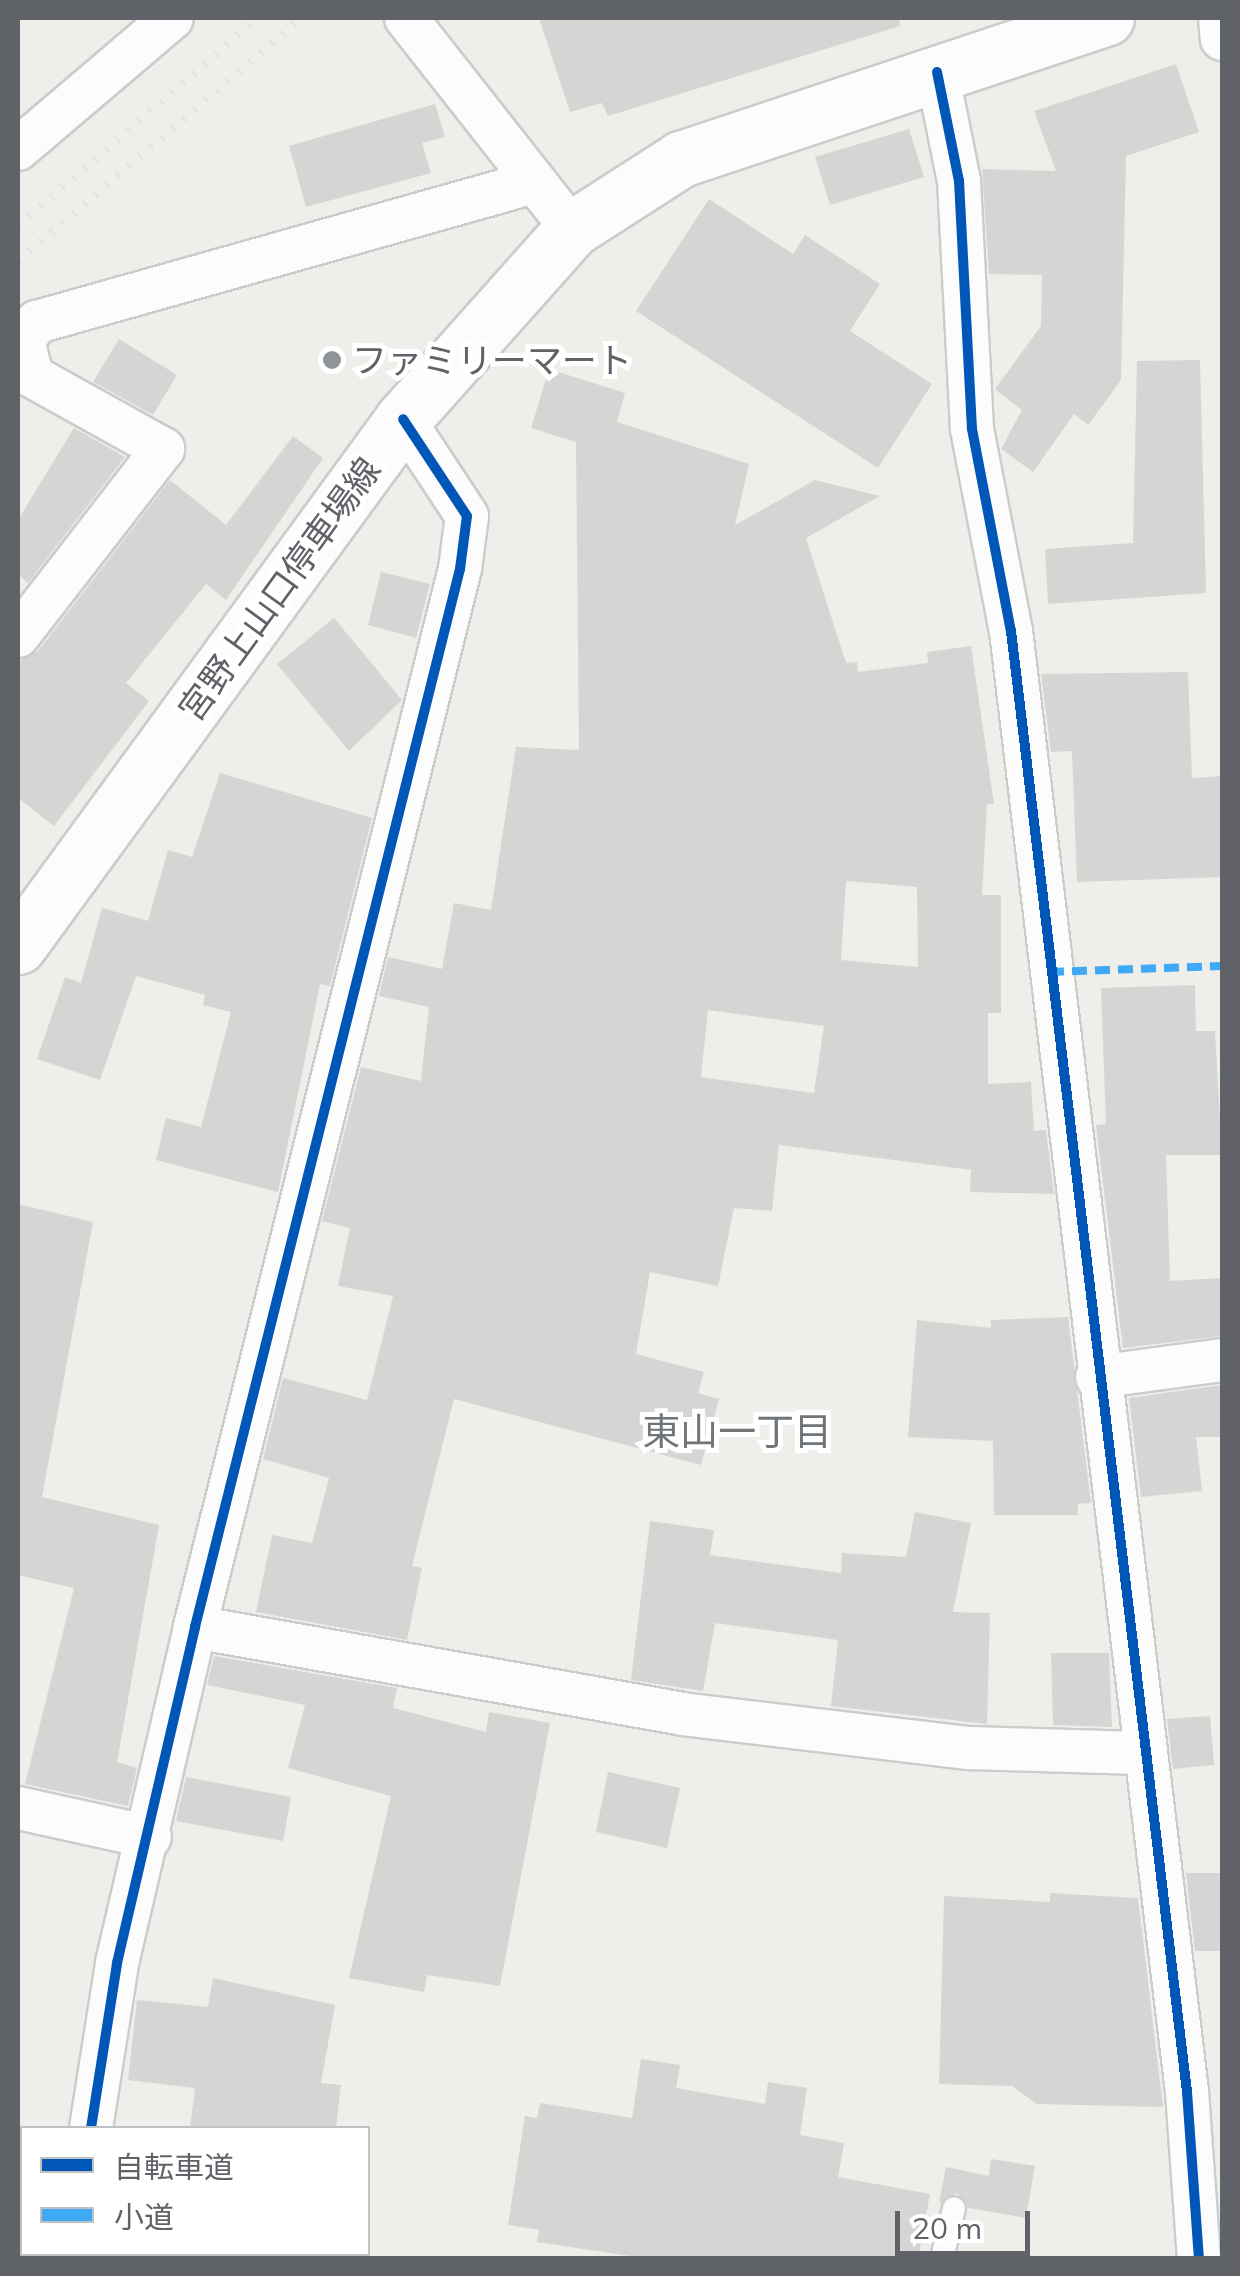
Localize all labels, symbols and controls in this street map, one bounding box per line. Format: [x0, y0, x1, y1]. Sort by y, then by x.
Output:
place label: ファミリーマート [352, 339, 632, 381]
marker: ファミリーマート [321, 349, 343, 371]
street label: 宮野上山口停車場線 [169, 449, 389, 729]
district label: 東山一丁目 [642, 1409, 832, 1455]
legend [20, 2126, 370, 2256]
text: 自転車道 [114, 2148, 234, 2186]
scale bar [900, 2191, 1035, 2253]
text: 小道 [114, 2198, 174, 2236]
text: 20 m [912, 2209, 982, 2247]

